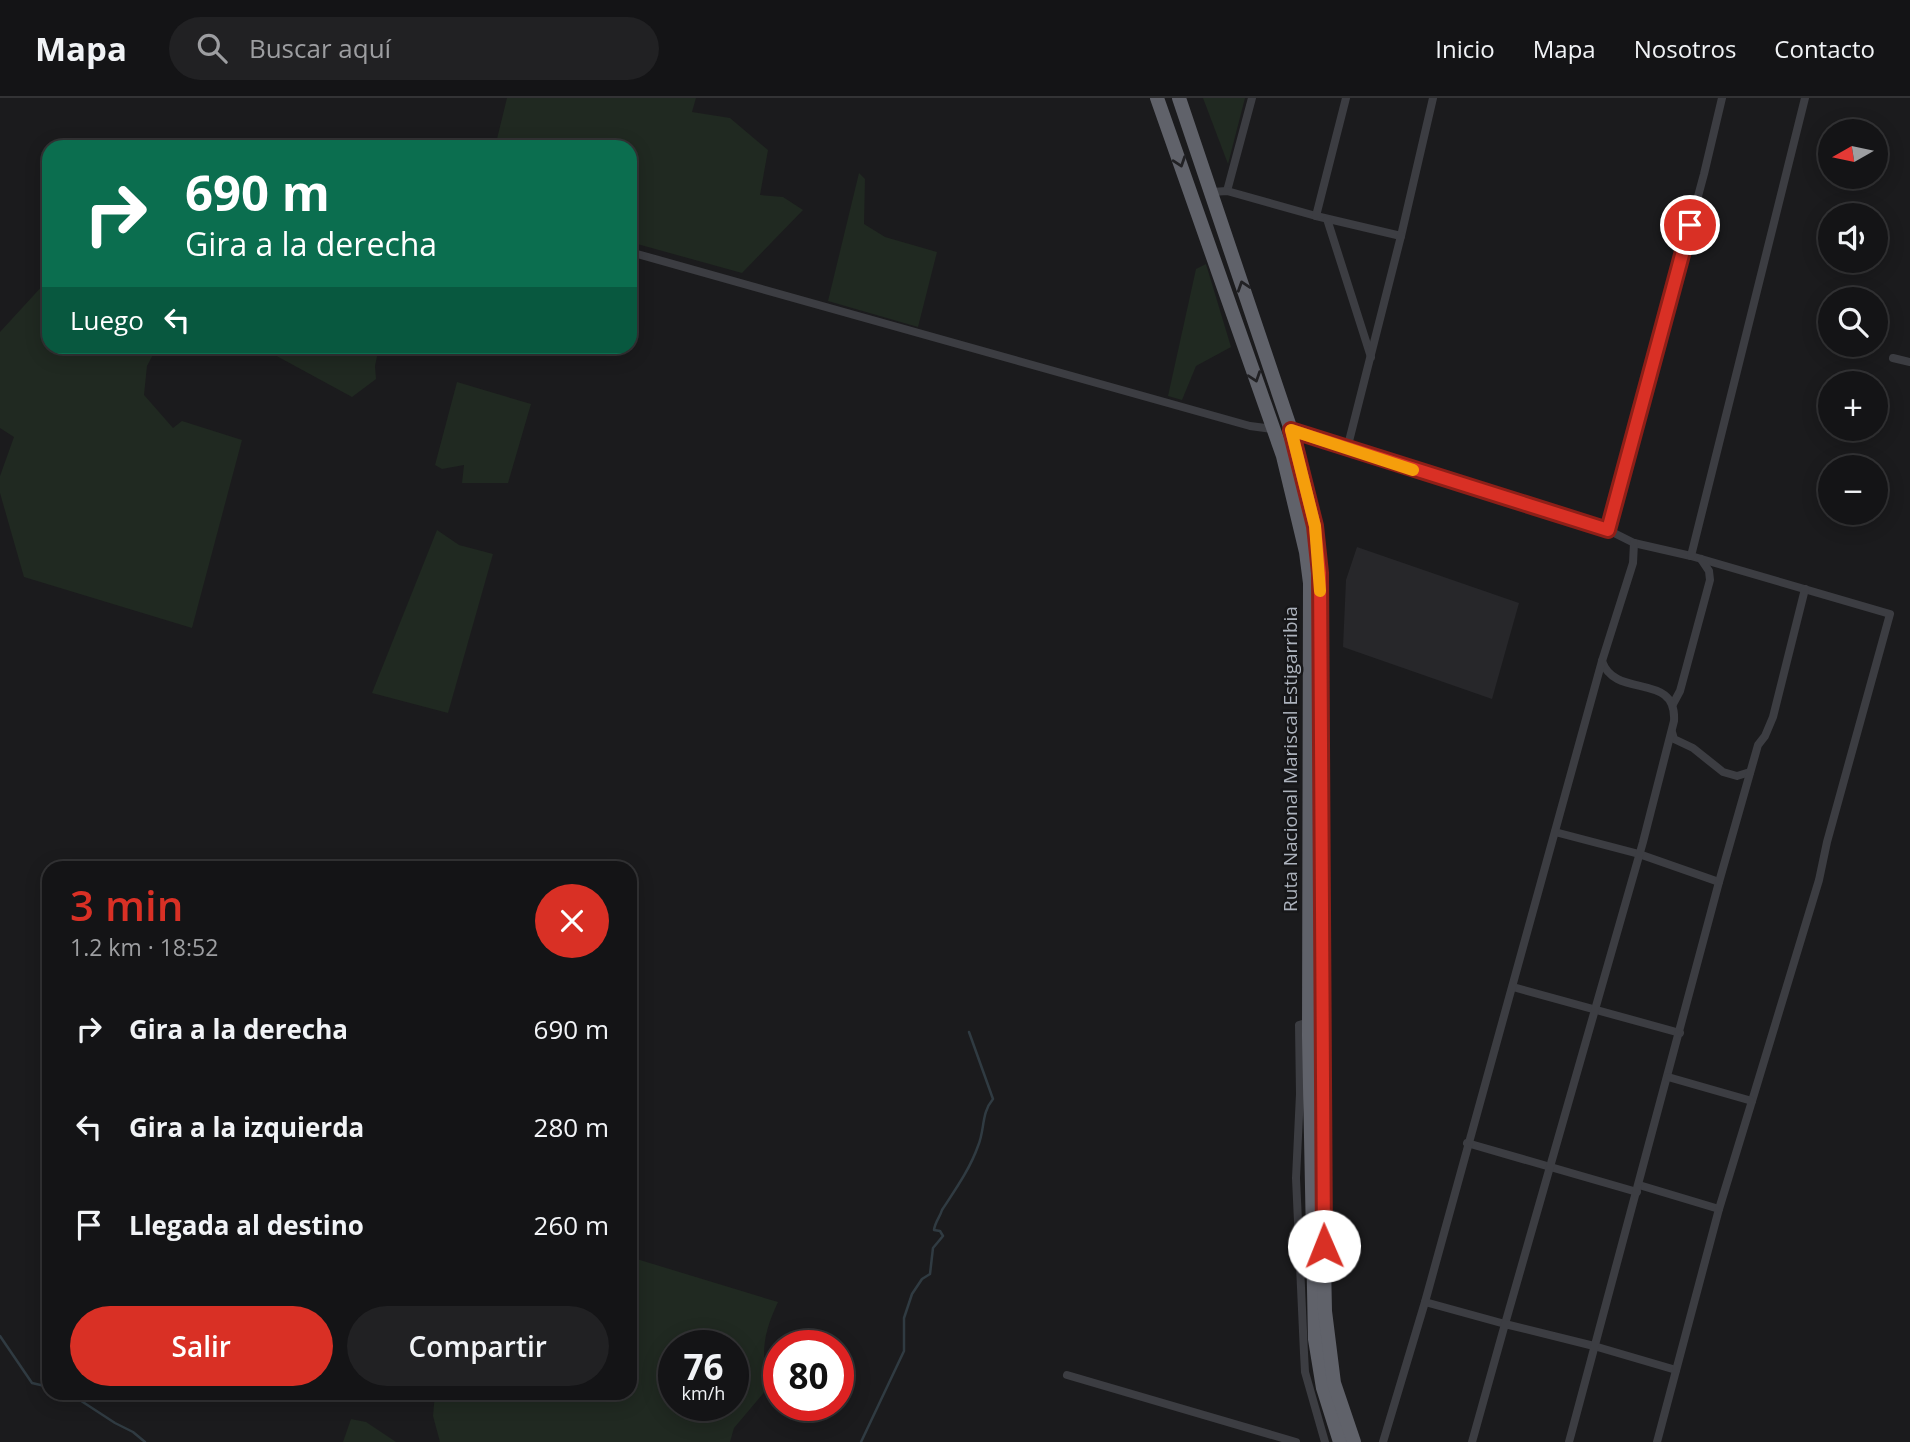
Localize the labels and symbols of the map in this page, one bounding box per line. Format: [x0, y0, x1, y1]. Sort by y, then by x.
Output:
north arrow [1818, 119, 1888, 189]
one-way arrow [1172, 156, 1186, 168]
pin [1660, 195, 1720, 255]
one-way arrow [1237, 281, 1251, 293]
one-way arrow [1247, 371, 1261, 383]
street label: Ruta Nacional Mariscal Estigarribia [1277, 606, 1303, 912]
position arrow [1287, 1209, 1361, 1283]
speed limit sign: 80 [763, 1330, 854, 1421]

